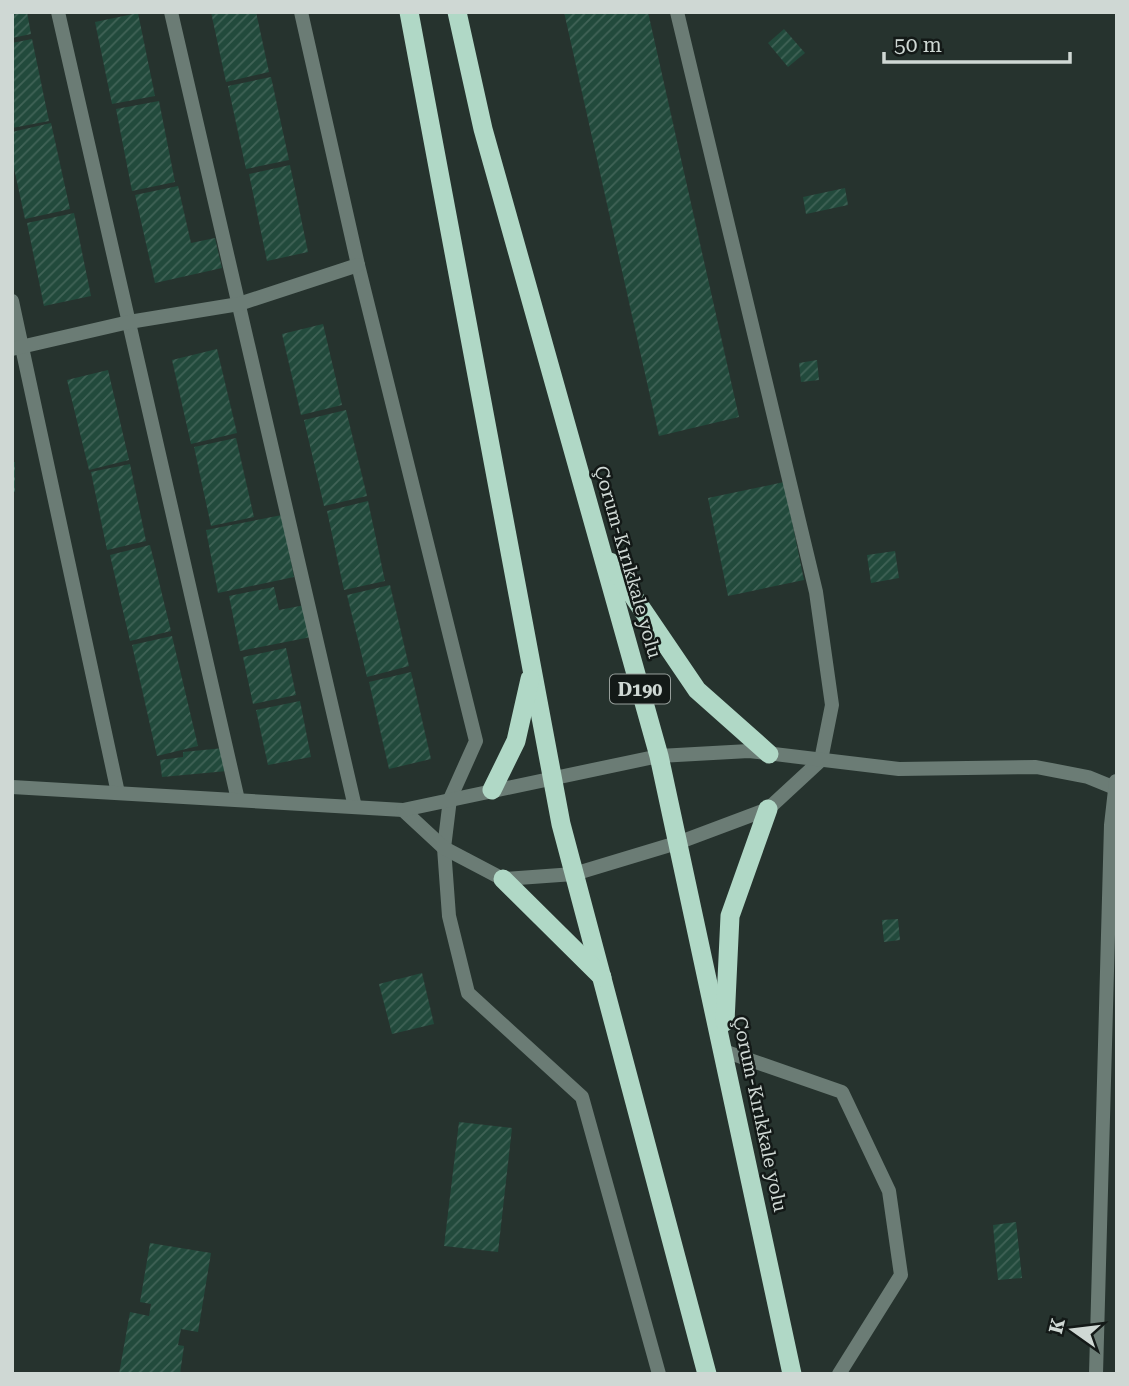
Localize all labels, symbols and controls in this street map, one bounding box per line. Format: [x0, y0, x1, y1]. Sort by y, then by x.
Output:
scale bar [884, 21, 1070, 65]
text: 50 m [894, 33, 942, 57]
street label: Çorum-Kırıkkale yolu [590, 463, 667, 661]
road number: D190 [610, 674, 670, 704]
street label: Çorum-Kırıkkale yolu [728, 1014, 792, 1214]
north arrow [1038, 1295, 1108, 1365]
text: K [1044, 1316, 1070, 1336]

